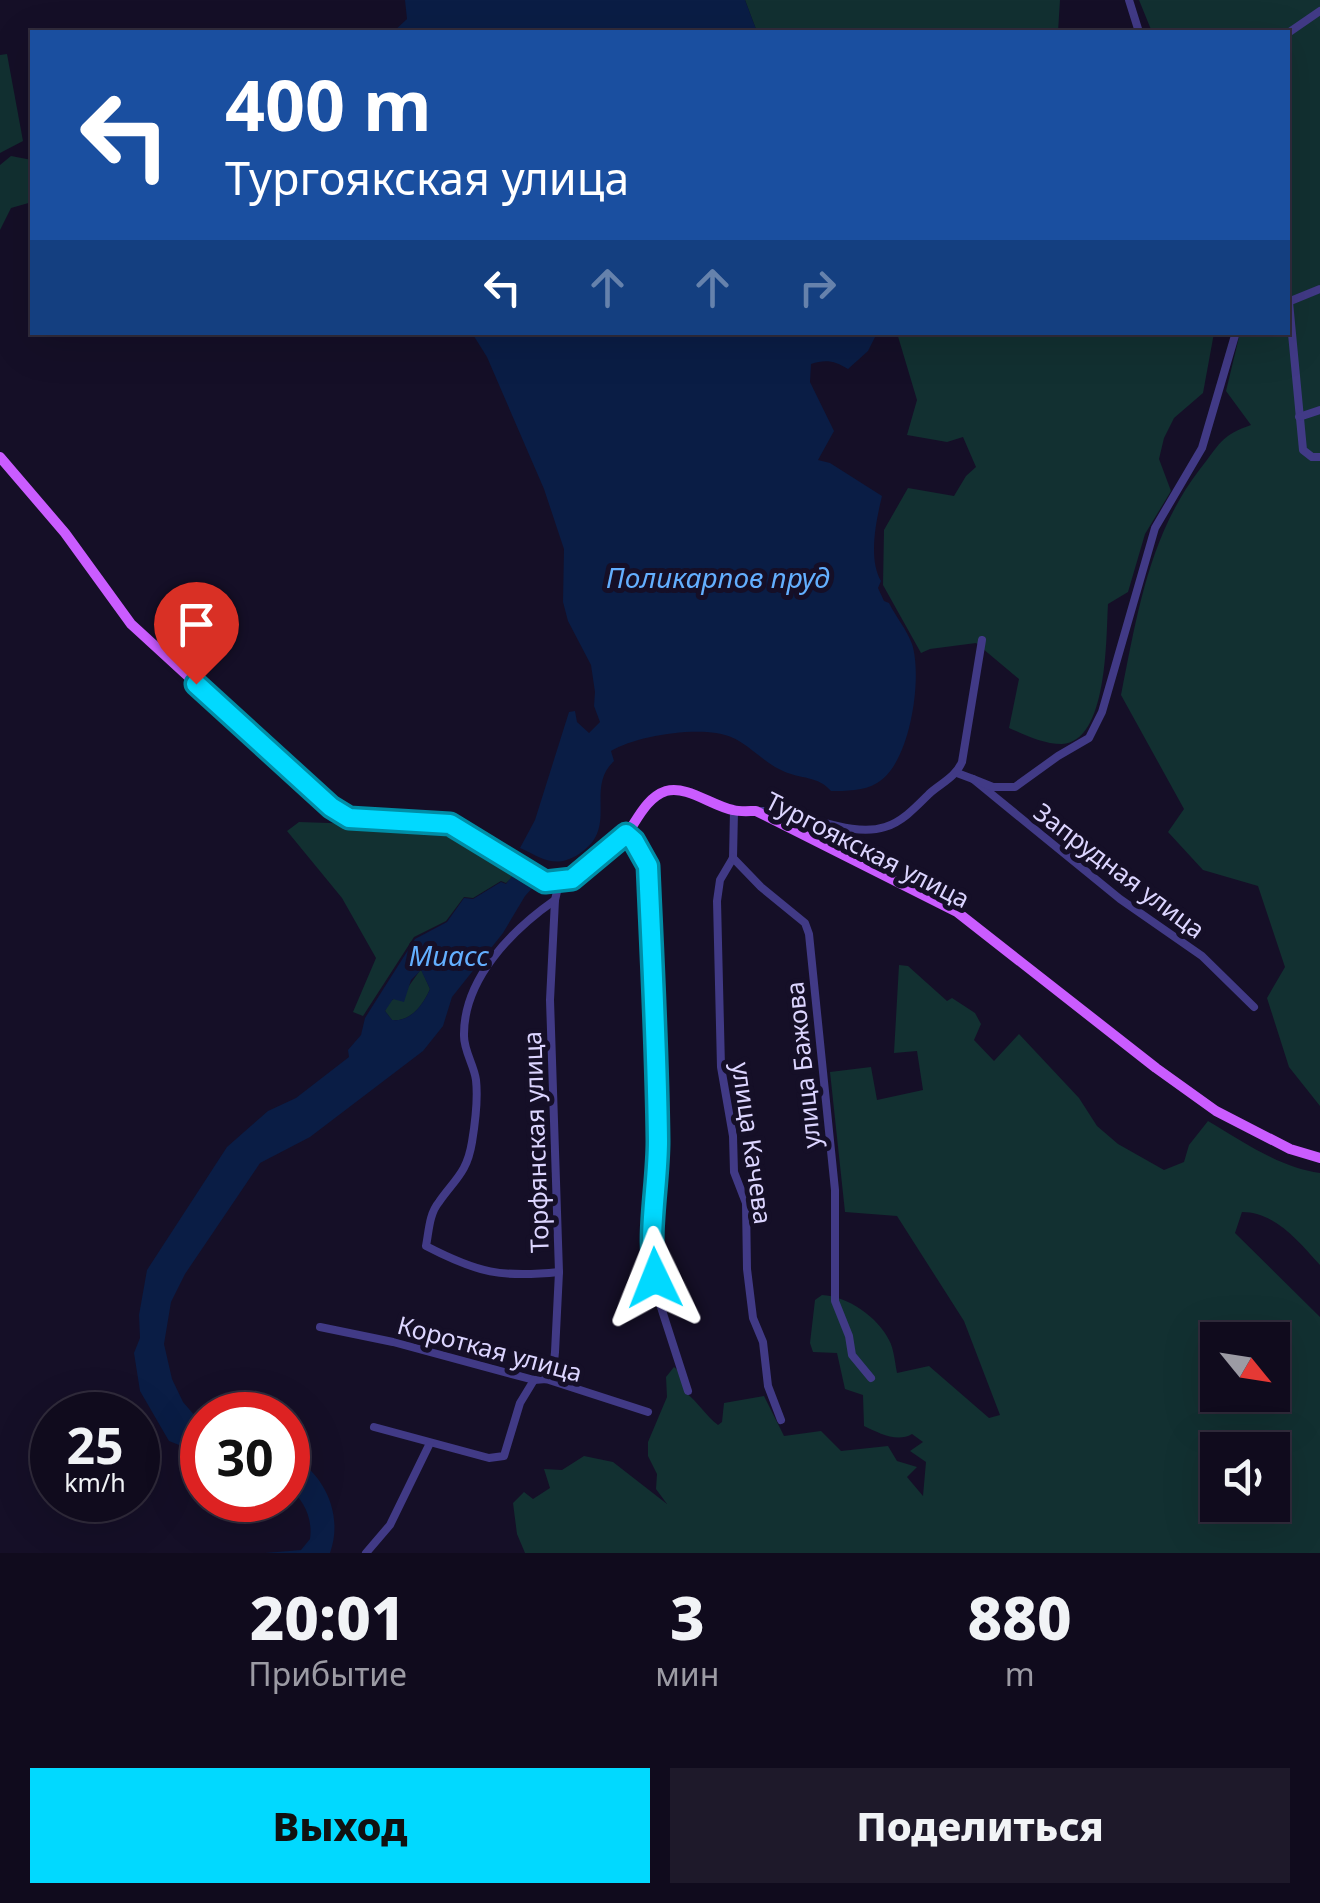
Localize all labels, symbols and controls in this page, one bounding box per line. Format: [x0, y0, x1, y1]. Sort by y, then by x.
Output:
text: 400 m [225, 56, 432, 152]
icon: left [60, 70, 190, 200]
text: Тургоякская улица [225, 147, 629, 208]
icon: left [475, 260, 530, 315]
icon: ahead [580, 260, 635, 315]
icon: ahead [685, 260, 740, 315]
icon: right [790, 260, 845, 315]
water label: Поликарпов пруд [606, 558, 830, 596]
pin [154, 582, 239, 685]
icon: arrive [169, 597, 224, 652]
street label: Тургоякская улица [760, 783, 976, 915]
street label: Запрудная улица [1028, 795, 1212, 945]
water label: Миасс [409, 936, 489, 974]
street label: улица Бажова [776, 980, 828, 1150]
street label: Торфянская улица [514, 1031, 556, 1253]
street label: улица Качева [725, 1060, 781, 1226]
position arrow [603, 1226, 707, 1330]
street label: Короткая улица [394, 1307, 586, 1389]
north arrow [1200, 1322, 1290, 1412]
map controls [1200, 1322, 1290, 1522]
speed limit sign: 30 [180, 1392, 310, 1522]
text: 25 [66, 1411, 124, 1479]
button: sound [1200, 1432, 1290, 1522]
text: km/h [64, 1465, 126, 1499]
text: 20:01 [250, 1576, 406, 1658]
text: 3 [670, 1576, 705, 1658]
text: 880 [968, 1576, 1072, 1658]
text: Прибытие [248, 1652, 407, 1695]
text: мин [655, 1652, 719, 1695]
text: m [1005, 1652, 1035, 1695]
button: Выход [30, 1768, 650, 1883]
button: Поделиться [670, 1768, 1290, 1883]

